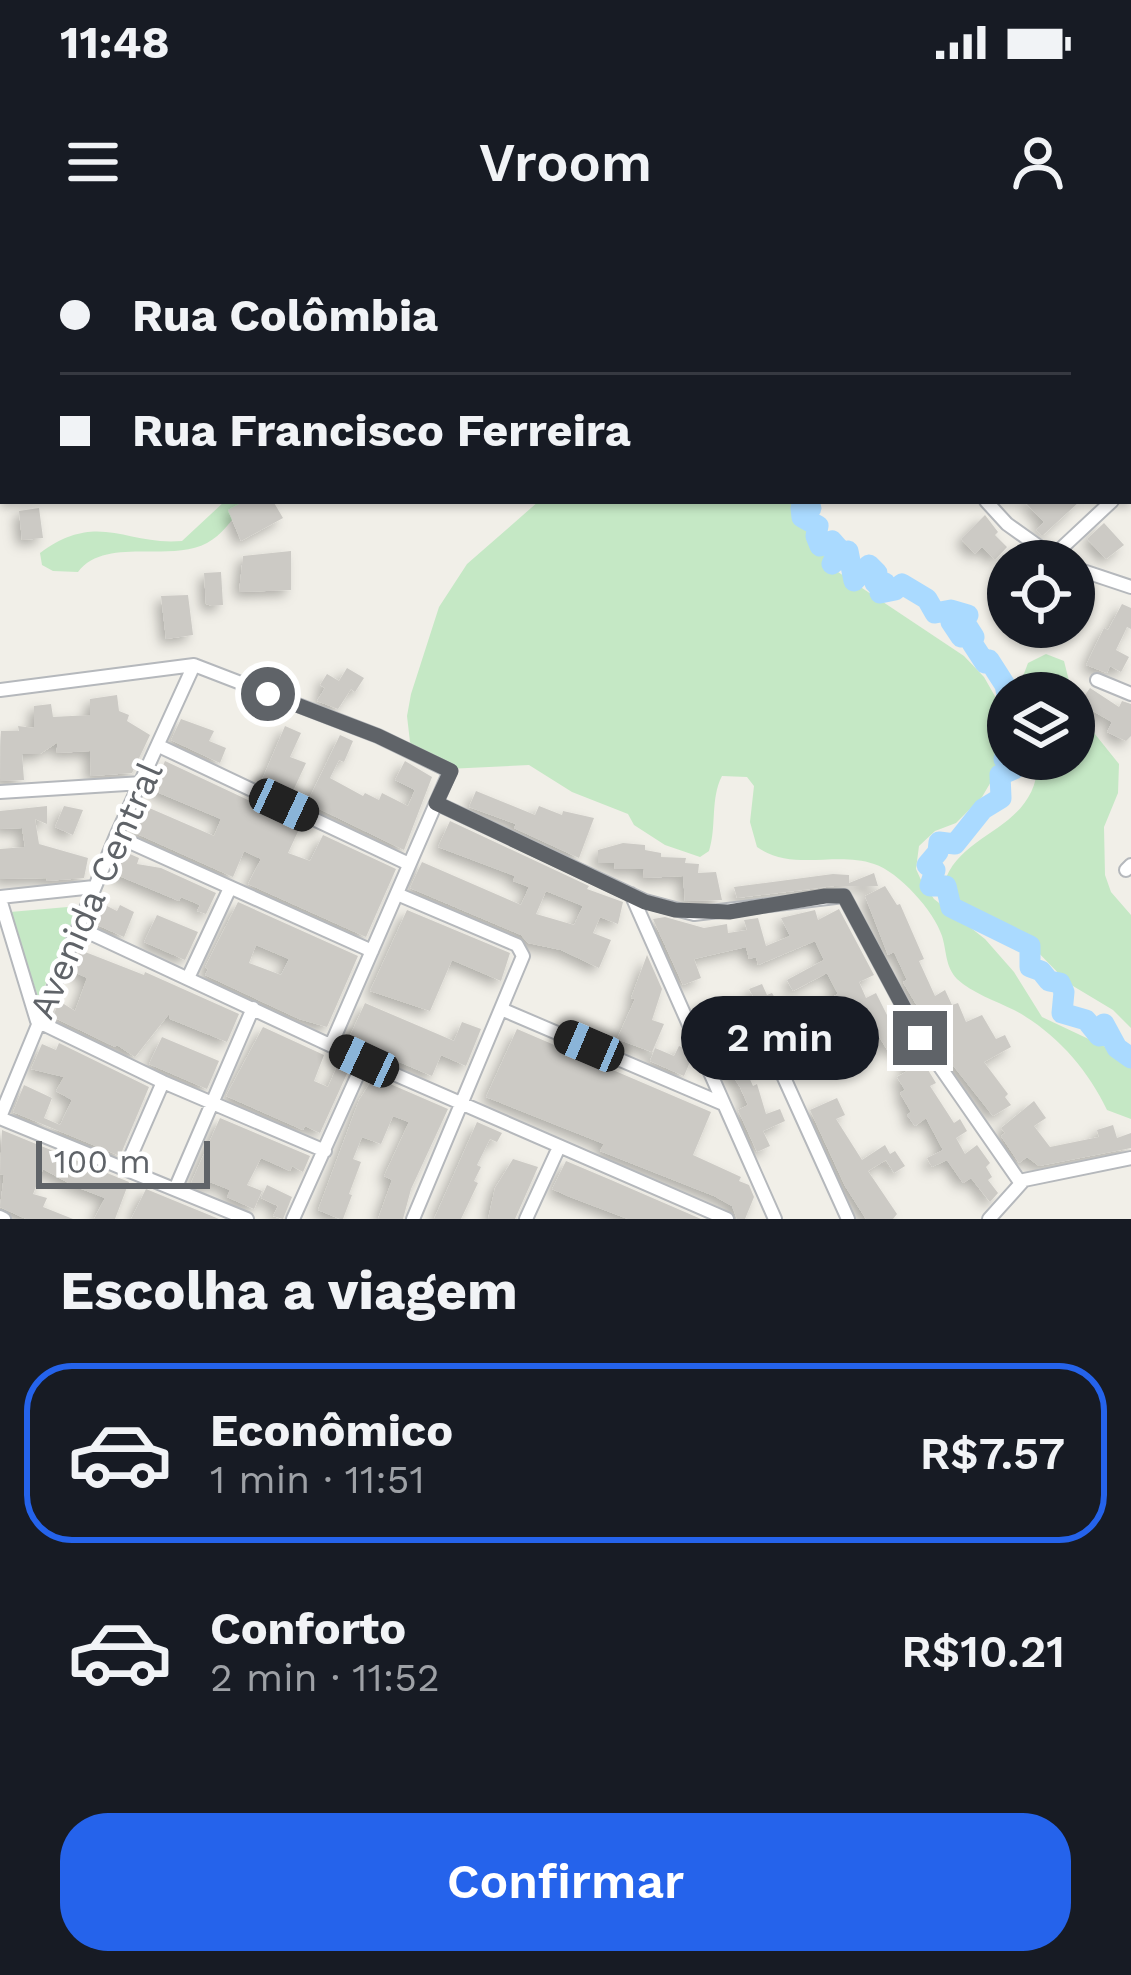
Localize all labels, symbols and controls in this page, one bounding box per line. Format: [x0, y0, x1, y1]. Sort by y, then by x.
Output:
text: 11:48 [60, 16, 170, 69]
icon: menu [60, 129, 126, 195]
icon: person [1005, 129, 1071, 195]
text: Vroom [479, 131, 652, 194]
text: Rua Colômbia [132, 289, 438, 342]
text: Rua Francisco Ferreira [132, 404, 631, 457]
map controls [987, 540, 1095, 780]
button: locate [987, 540, 1095, 648]
route start [241, 667, 295, 721]
button: layers [987, 672, 1095, 780]
street label: Avenida Central [21, 756, 171, 1025]
car [244, 773, 324, 837]
callout: 2 min [680, 996, 878, 1080]
route end [893, 1011, 947, 1065]
car [549, 1015, 629, 1077]
text: 2 min [727, 1015, 833, 1060]
car [324, 1029, 404, 1093]
scale bar [36, 1135, 210, 1188]
text: 100 m [54, 1142, 151, 1181]
text: Escolha a viagem [60, 1259, 518, 1322]
icon: car [66, 1399, 174, 1507]
text: Econômico [210, 1404, 453, 1457]
text: R$7.57 [920, 1427, 1065, 1480]
text: 1 min · 11:51 [210, 1457, 425, 1502]
icon: car [66, 1597, 174, 1705]
text: Conforto [210, 1602, 406, 1655]
text: R$10.21 [901, 1625, 1065, 1678]
text: 2 min · 11:52 [210, 1655, 440, 1700]
button: Confirmar [60, 1813, 1071, 1951]

